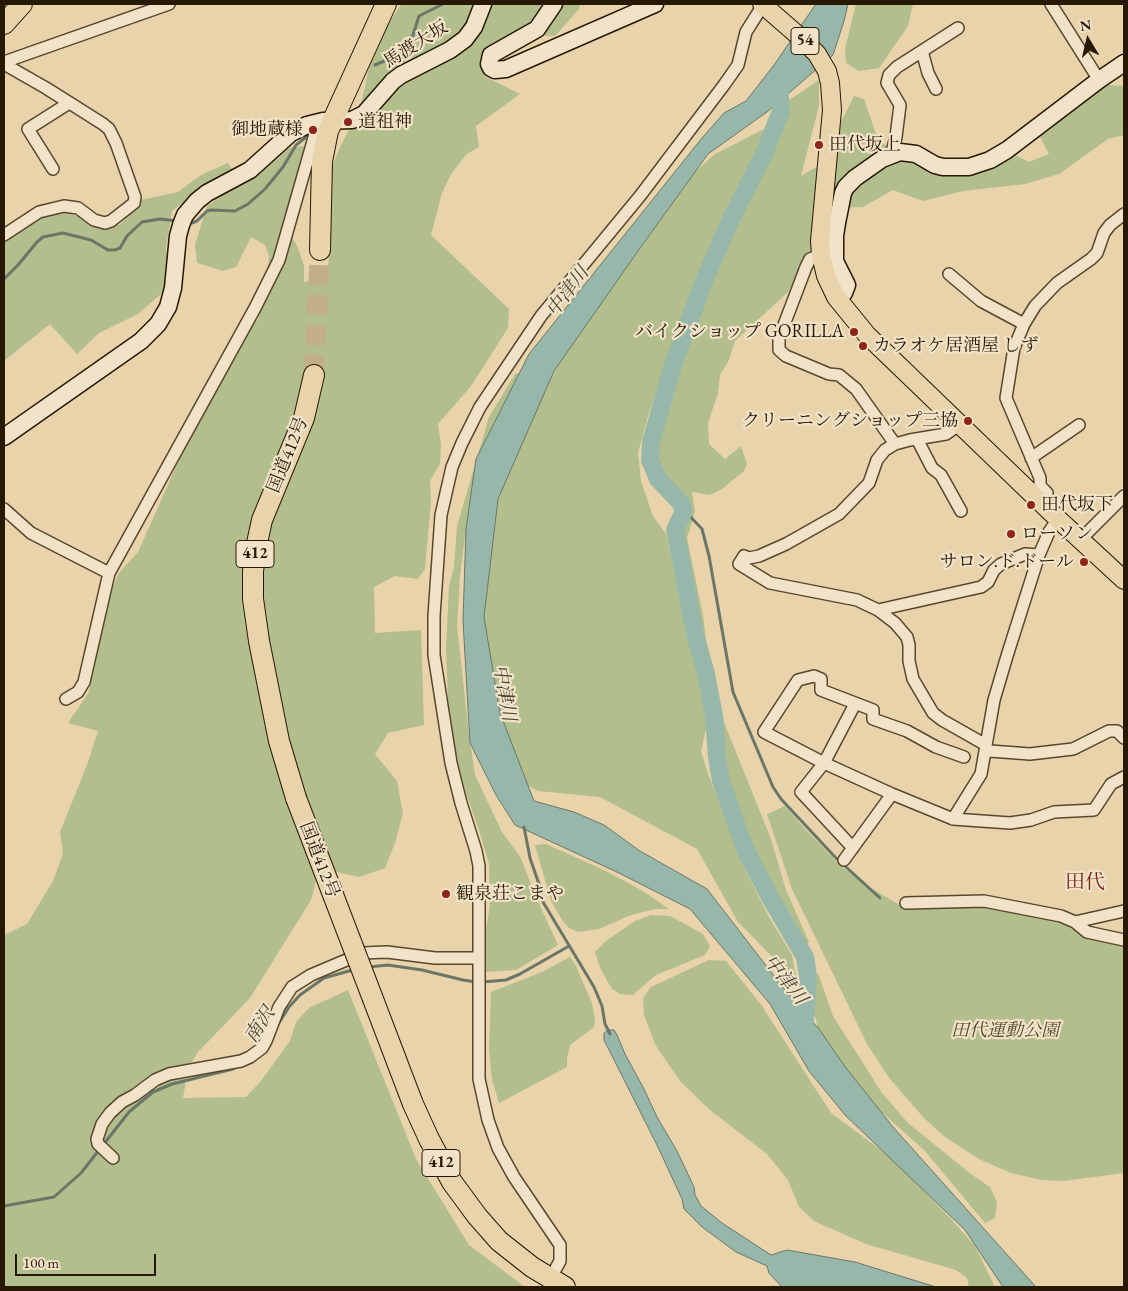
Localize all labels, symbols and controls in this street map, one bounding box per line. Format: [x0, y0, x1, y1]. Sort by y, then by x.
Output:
north arrow [1063, 15, 1113, 65]
text: N [1079, 15, 1093, 35]
street label: 馬渡大坂 [380, 17, 452, 73]
road number: 54 [791, 27, 819, 54]
place label: 道祖神 [358, 111, 412, 133]
marker: 道祖神 [342, 116, 354, 128]
place label: 御地蔵様 [231, 119, 303, 141]
marker: 御地蔵様 [307, 124, 319, 136]
place label: 田代坂上 [829, 134, 901, 156]
marker: 田代坂上 [813, 139, 825, 151]
water label: 中津川 [542, 262, 594, 322]
place label: バイクショップ GORILLA [635, 321, 844, 343]
marker: バイクショップ GORILLA [848, 326, 860, 338]
place label: カラオケ居酒屋 しず [873, 335, 1039, 357]
marker: カラオケ居酒屋 しず [857, 340, 869, 352]
place label: クリーニングショップ三協 [742, 410, 958, 432]
street label: 国道412号 [263, 414, 313, 496]
marker: クリーニングショップ三協 [962, 415, 974, 427]
place label: 田代坂下 [1041, 494, 1113, 516]
marker: 田代坂下 [1025, 499, 1037, 511]
place label: ローソン [1021, 523, 1093, 545]
marker: ローソン [1005, 528, 1017, 540]
road number: 412 [236, 540, 274, 568]
place label: サロン.ド.ドール [940, 551, 1074, 573]
marker: サロン.ド.ドール [1078, 556, 1090, 568]
water label: 中津川 [488, 663, 520, 723]
street label: 国道412号 [295, 819, 343, 901]
district label: 田代 [1065, 871, 1105, 895]
place label: 観泉荘こまや [456, 883, 564, 905]
marker: 観泉荘こまや [440, 888, 452, 900]
water label: 中津川 [758, 951, 812, 1009]
water label: 南沢 [240, 1003, 280, 1047]
park label: 田代運動公園 [951, 1020, 1059, 1042]
road number: 412 [422, 1150, 460, 1176]
scale bar [18, 1244, 159, 1276]
text: 100 m [23, 1253, 59, 1272]

